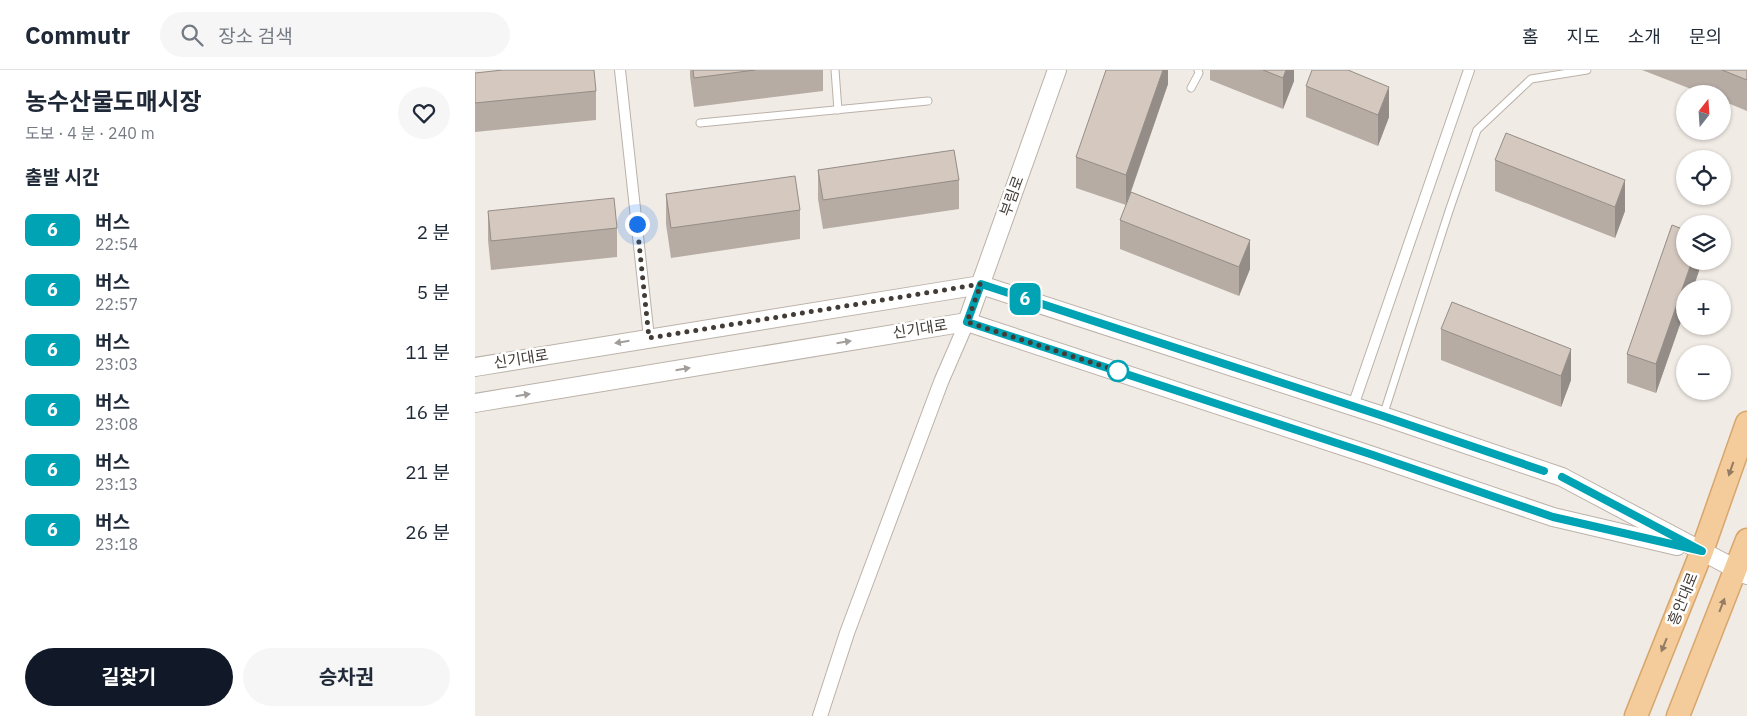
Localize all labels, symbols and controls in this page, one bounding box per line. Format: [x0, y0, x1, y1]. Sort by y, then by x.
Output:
search box [160, 12, 510, 57]
text: Commutr [25, 19, 130, 51]
icon: search [178, 21, 206, 49]
text: 장소 검색 [218, 24, 293, 48]
text: 홈 [1522, 25, 1539, 48]
text: 지도 [1567, 25, 1600, 48]
text: 소개 [1628, 25, 1661, 48]
text: 문의 [1689, 25, 1722, 48]
text: 농수산물도매시장 [25, 85, 202, 117]
north arrow [1676, 85, 1731, 140]
map controls [1676, 85, 1731, 400]
button: heart [398, 87, 450, 139]
text: 도보 · 4 분 · 240 m [25, 123, 155, 143]
button: locate [1676, 150, 1731, 205]
text: 출발 시간 [25, 165, 99, 189]
street label: 부림로 [996, 173, 1028, 219]
text: 버스 [95, 210, 130, 234]
your location [625, 212, 650, 237]
button: layers [1676, 215, 1731, 270]
text: 6 [47, 218, 58, 241]
text: 2 분 [417, 220, 450, 244]
text: 22:54 [95, 234, 138, 254]
text: 버스 [95, 270, 130, 294]
text: 6 [47, 278, 58, 301]
text: 5 분 [417, 280, 450, 304]
button: + [1676, 280, 1731, 335]
line badge: 6 [1009, 283, 1041, 315]
text: 6 [1020, 287, 1030, 310]
text: 22:57 [95, 294, 138, 314]
street label: 신기대로 [891, 315, 949, 342]
text: 버스 [95, 330, 130, 354]
text: 6 [47, 338, 58, 361]
one-way arrow [836, 338, 852, 346]
one-way arrow [613, 339, 629, 347]
text: 11 분 [405, 340, 450, 364]
street label: 신기대로 [492, 345, 550, 372]
button: − [1676, 345, 1731, 400]
text: 23:03 [95, 354, 138, 374]
unlabelled marker [1107, 360, 1129, 382]
one-way arrow [676, 364, 692, 372]
text: 버스 [95, 390, 130, 414]
one-way arrow [515, 391, 531, 399]
text: 6 [47, 398, 58, 421]
text: 16 분 [405, 400, 450, 424]
text: 23:08 [95, 414, 138, 434]
text: 버스 [95, 450, 130, 474]
text: 6 [47, 458, 58, 481]
text: 21 분 [405, 460, 450, 484]
one-way arrow [1727, 462, 1735, 477]
text: 23:13 [95, 474, 138, 494]
text: 버스 [95, 510, 130, 534]
text: 6 [47, 518, 58, 541]
text: 26 분 [405, 520, 450, 544]
text: 23:18 [95, 534, 138, 554]
street label: 흥안대로 [1663, 570, 1702, 628]
one-way arrow [1718, 598, 1726, 613]
one-way arrow [1660, 638, 1668, 652]
button: 길찾기 [25, 648, 233, 706]
button: 승차권 [243, 648, 450, 706]

